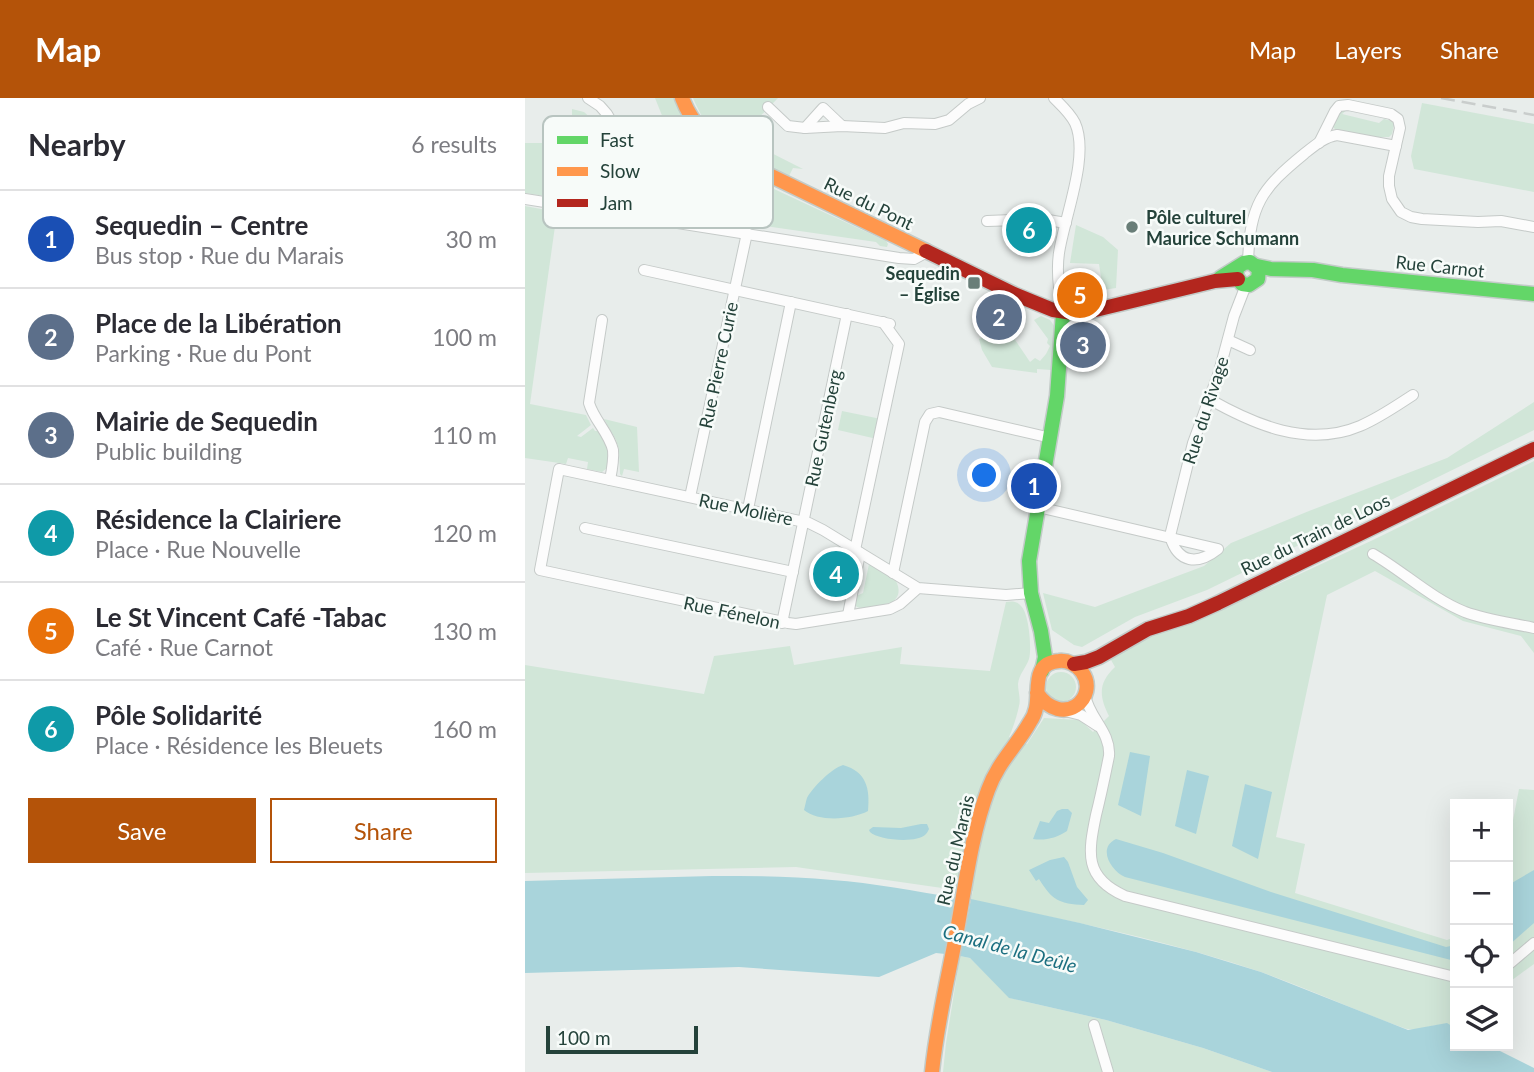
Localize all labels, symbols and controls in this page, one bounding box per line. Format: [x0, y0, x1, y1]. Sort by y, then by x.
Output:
text: Map [35, 29, 101, 69]
text: Map [1249, 35, 1296, 64]
text: Layers [1334, 35, 1402, 64]
text: Share [1440, 35, 1499, 64]
legend [543, 116, 773, 228]
text: Nearby [28, 126, 126, 162]
text: Fast [600, 128, 634, 151]
text: 6 results [411, 130, 497, 158]
text: Slow [600, 159, 640, 182]
street label: Rue du Pont [821, 172, 918, 234]
text: Jam [600, 191, 633, 214]
pin: 6 [1006, 204, 1052, 256]
place label: Pôle culturel Maurice Schumann [1146, 206, 1299, 249]
text: Sequedin – Centre [95, 209, 308, 241]
marker: Pôle culturel Maurice Schumann [1124, 219, 1140, 235]
text: 1 [44, 225, 58, 253]
text: 30 m [446, 225, 497, 253]
text: Bus stop · Rue du Marais [95, 241, 344, 269]
street label: Rue Carnot [1395, 250, 1486, 282]
place label: Sequedin – Église [886, 262, 960, 305]
pin: 5 [1057, 269, 1103, 321]
marker: Sequedin – Église [966, 275, 982, 291]
pin: 2 [976, 291, 1022, 343]
street label: Rue Pierre Curie [694, 300, 742, 430]
text: Place de la Libération [95, 307, 342, 339]
pin: 3 [1060, 319, 1106, 371]
text: 2 [44, 323, 58, 351]
text: 100 m [432, 323, 497, 351]
text: Parking · Rue du Pont [95, 339, 312, 367]
street label: Rue du Rivage [1177, 353, 1233, 467]
street label: Rue Gutenberg [800, 367, 846, 489]
text: Mairie de Sequedin [95, 405, 318, 437]
text: 3 [44, 421, 58, 449]
text: 110 m [432, 421, 497, 449]
text: Public building [95, 437, 242, 465]
your location [967, 458, 1001, 492]
pin: 1 [1011, 460, 1057, 512]
street label: Rue Molière [697, 488, 795, 530]
street label: Rue du Train de Loos [1237, 488, 1393, 580]
text: Résidence la Clairiere [95, 503, 341, 535]
text: 4 [44, 519, 58, 547]
text: 120 m [432, 519, 497, 547]
text: Place · Rue Nouvelle [95, 535, 301, 563]
pin: 4 [813, 548, 859, 600]
street label: Rue Fénelon [682, 591, 782, 633]
text: Le St Vincent Café -Tabac [95, 601, 387, 633]
text: 5 [44, 617, 58, 645]
text: 130 m [432, 617, 497, 645]
text: Café · Rue Carnot [95, 633, 273, 661]
text: Pôle Solidarité [95, 699, 262, 731]
text: 6 [44, 715, 58, 743]
text: 160 m [432, 715, 497, 743]
text: Place · Résidence les Bleuets [95, 731, 383, 759]
street label: Rue du Marais [932, 792, 978, 907]
button: Save [28, 798, 256, 863]
button: Share [270, 798, 497, 863]
map controls [1450, 799, 1513, 1051]
button: + [1450, 799, 1513, 862]
button: − [1450, 862, 1513, 925]
water label: Canal de la Deûle [940, 919, 1080, 977]
button: locate [1450, 925, 1513, 988]
button: layers [1450, 988, 1513, 1051]
scale bar [546, 1023, 698, 1055]
text: 100 m [557, 1026, 611, 1049]

